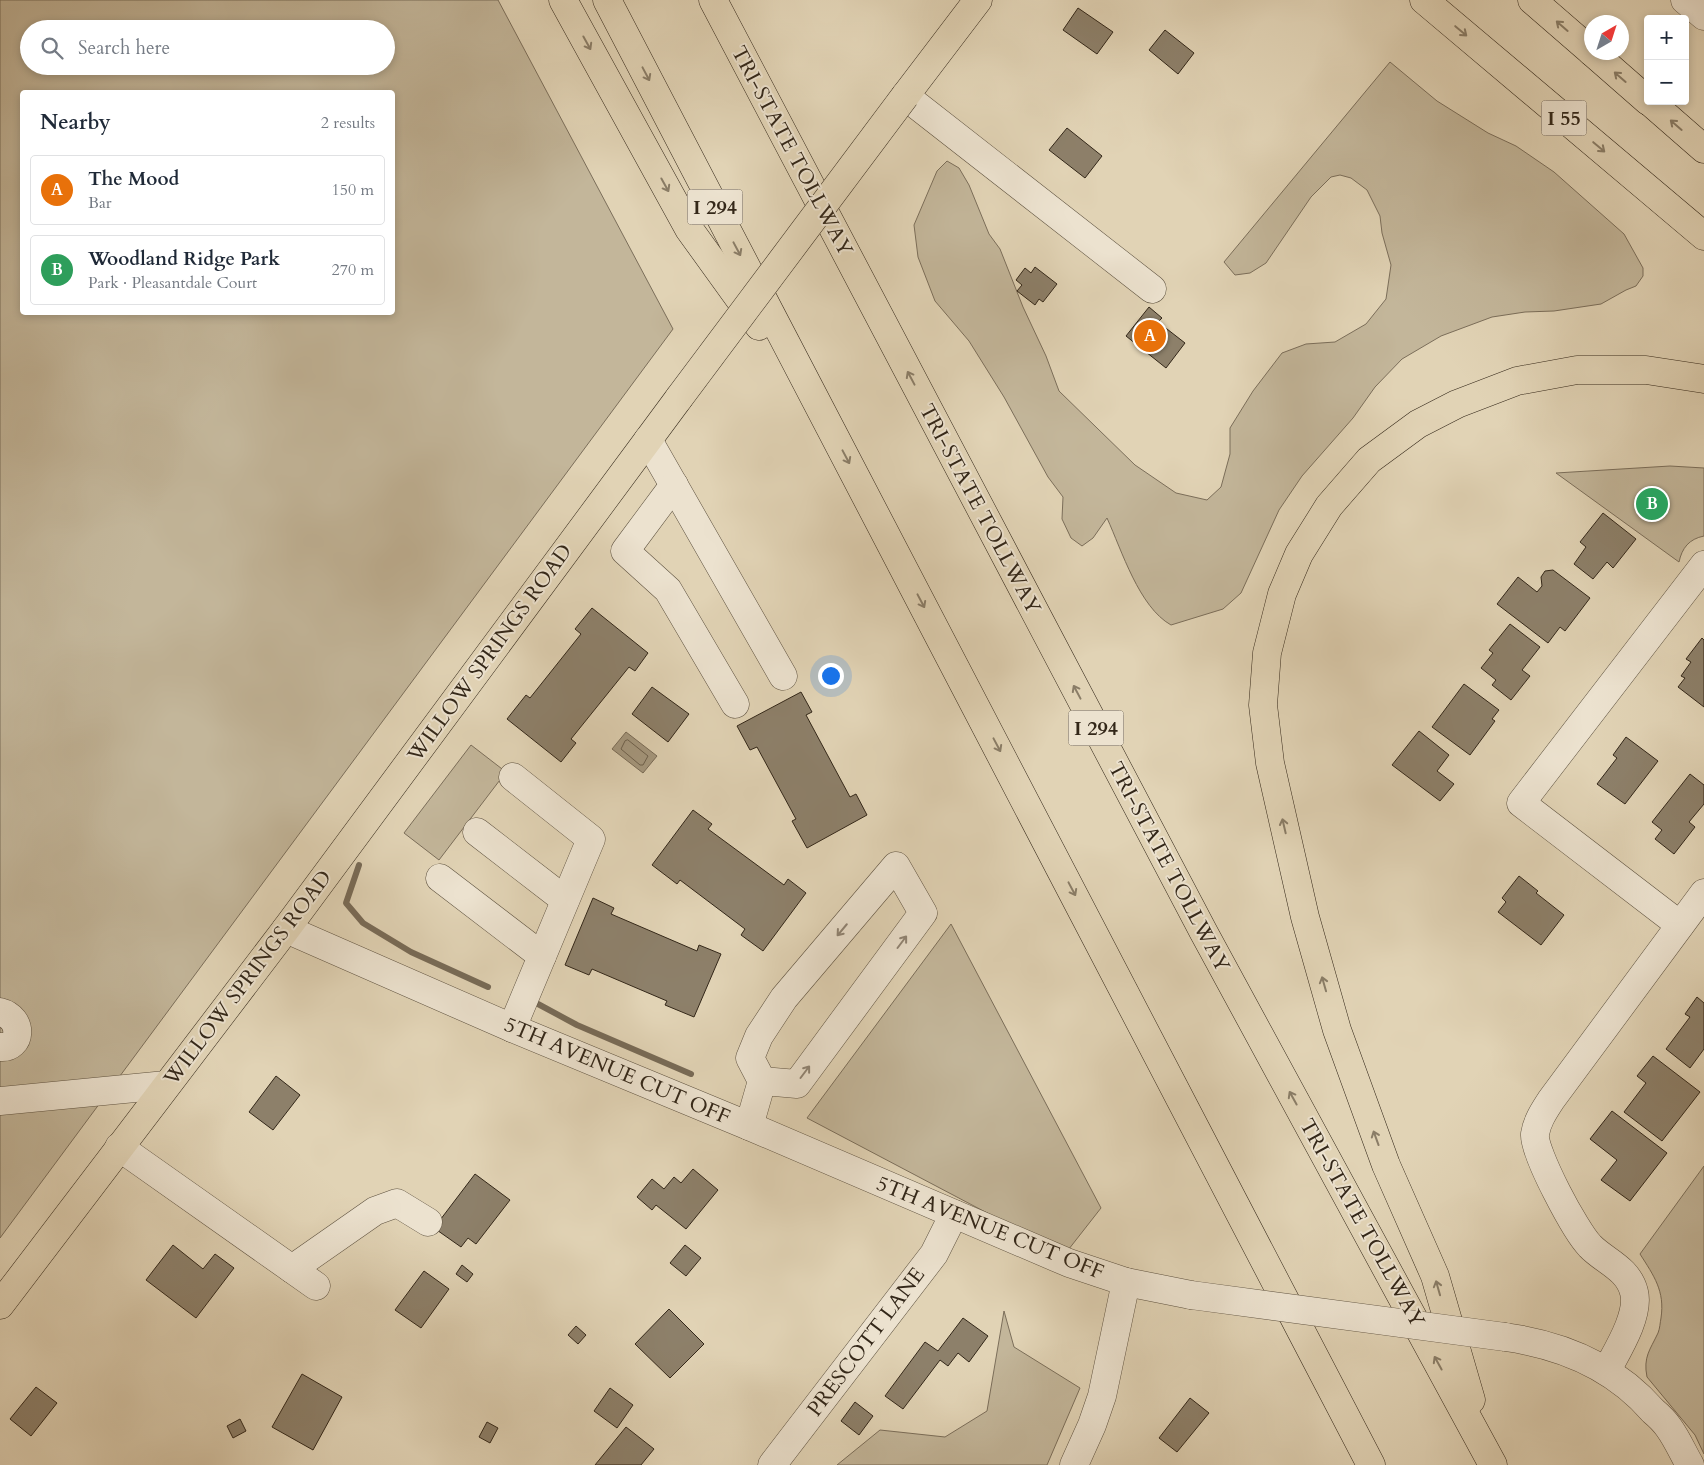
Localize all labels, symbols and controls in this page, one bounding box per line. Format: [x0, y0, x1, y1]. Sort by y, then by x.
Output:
north arrow [1584, 15, 1629, 60]
map controls [1644, 15, 1689, 105]
button: + [1644, 15, 1689, 60]
search box [20, 20, 395, 75]
one-way arrow [1555, 20, 1568, 32]
one-way arrow [1455, 26, 1468, 37]
icon: search [38, 34, 66, 62]
text: Search here [78, 35, 170, 61]
one-way arrow [582, 35, 592, 49]
street label: TRI-STATE TOLLWAY [724, 41, 860, 261]
button: − [1644, 60, 1689, 105]
one-way arrow [642, 66, 651, 81]
one-way arrow [1614, 71, 1627, 82]
road number: I 55 [1542, 100, 1586, 136]
text: Nearby [40, 108, 111, 137]
text: 2 results [321, 112, 375, 134]
one-way arrow [1670, 120, 1683, 131]
one-way arrow [1592, 142, 1605, 153]
text: The Mood [88, 166, 179, 192]
one-way arrow [661, 177, 670, 192]
text: A [51, 179, 63, 201]
text: 150 m [332, 179, 374, 201]
road number: I 294 [688, 190, 742, 224]
text: Bar [88, 192, 112, 214]
one-way arrow [733, 241, 742, 256]
text: Woodland Ridge Park [88, 246, 280, 272]
text: B [51, 259, 63, 281]
text: 270 m [332, 259, 374, 281]
text: Park · Pleasantdale Court [88, 272, 257, 294]
pin: A [1134, 317, 1166, 355]
one-way arrow [906, 370, 916, 385]
street label: TRI-STATE TOLLWAY [912, 399, 1048, 619]
one-way arrow [842, 449, 851, 464]
pin: B [1636, 485, 1668, 523]
street label: WILLOW SPRINGS ROAD [400, 538, 579, 769]
one-way arrow [916, 594, 926, 609]
your location [818, 663, 844, 689]
one-way arrow [1072, 685, 1081, 700]
road number: I 294 [1068, 710, 1124, 746]
one-way arrow [992, 738, 1002, 752]
street label: TRI-STATE TOLLWAY [1101, 757, 1237, 977]
one-way arrow [1279, 819, 1288, 835]
street label: WILLOW SPRINGS ROAD [157, 864, 339, 1092]
one-way arrow [1067, 882, 1077, 897]
one-way arrow [836, 924, 847, 937]
one-way arrow [897, 935, 907, 949]
one-way arrow [1318, 976, 1328, 992]
street label: 5TH AVENUE CUT OFF [500, 1010, 734, 1132]
one-way arrow [800, 1065, 810, 1079]
one-way arrow [1288, 1090, 1298, 1105]
street label: TRI-STATE TOLLWAY [1293, 1114, 1432, 1333]
one-way arrow [1371, 1131, 1380, 1146]
street label: 5TH AVENUE CUT OFF [872, 1169, 1108, 1287]
street label: PRESCOTT LANE [800, 1262, 932, 1422]
one-way arrow [1433, 1280, 1443, 1296]
one-way arrow [1433, 1356, 1443, 1371]

